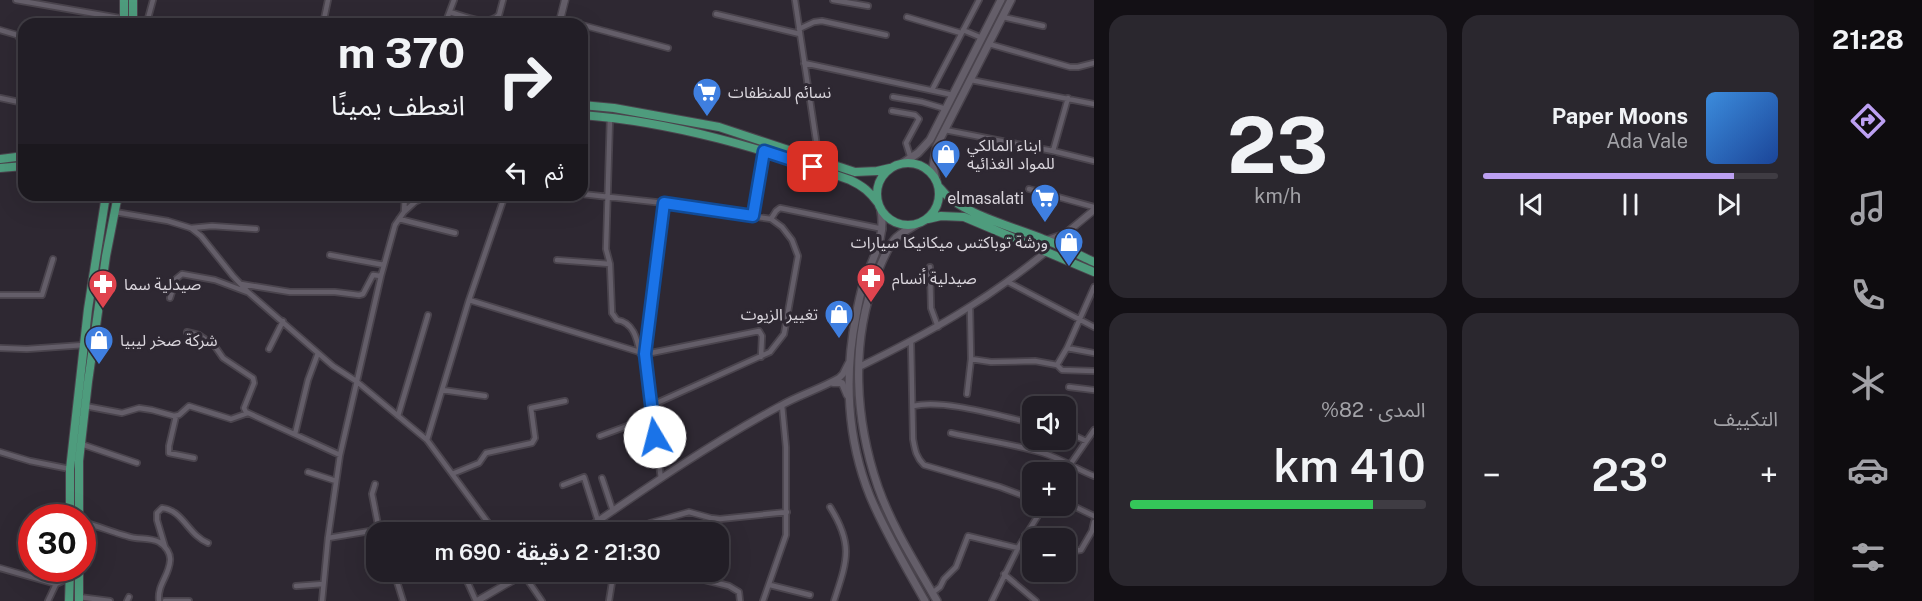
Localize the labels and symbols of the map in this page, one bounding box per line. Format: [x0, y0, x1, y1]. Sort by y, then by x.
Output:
supermarket icon: نسائم للمنظفات [691, 76, 723, 118]
place label: نسائم للمنظفات [728, 83, 831, 105]
place label: ابناء المالكي للمواد الغذائيه [967, 136, 1055, 173]
shop icon: ابناء المالكي للمواد الغذائيه [930, 138, 962, 180]
pin [787, 141, 838, 192]
supermarket icon: elmasalati [1029, 182, 1061, 224]
place label: elmasalati [947, 189, 1024, 208]
shop icon: ورشة توباكتس ميكانيكا سيارات [1053, 226, 1085, 268]
place label: ورشة توباكتس ميكانيكا سيارات [851, 233, 1048, 252]
pharmacy icon: صيدلية أنسام [855, 262, 887, 304]
pharmacy icon: صيدلية سما [87, 268, 119, 310]
place label: صيدلية أنسام [892, 268, 977, 291]
place label: صيدلية سما [124, 275, 201, 294]
shop icon: تغيير الزيوت [823, 298, 855, 340]
place label: تغيير الزيوت [741, 305, 818, 324]
shop icon: شركة صخر ليبيا [83, 324, 115, 366]
place label: شركة صخر ليبيا [120, 331, 218, 350]
position arrow [623, 405, 687, 469]
speed limit sign: 30 [18, 504, 96, 582]

